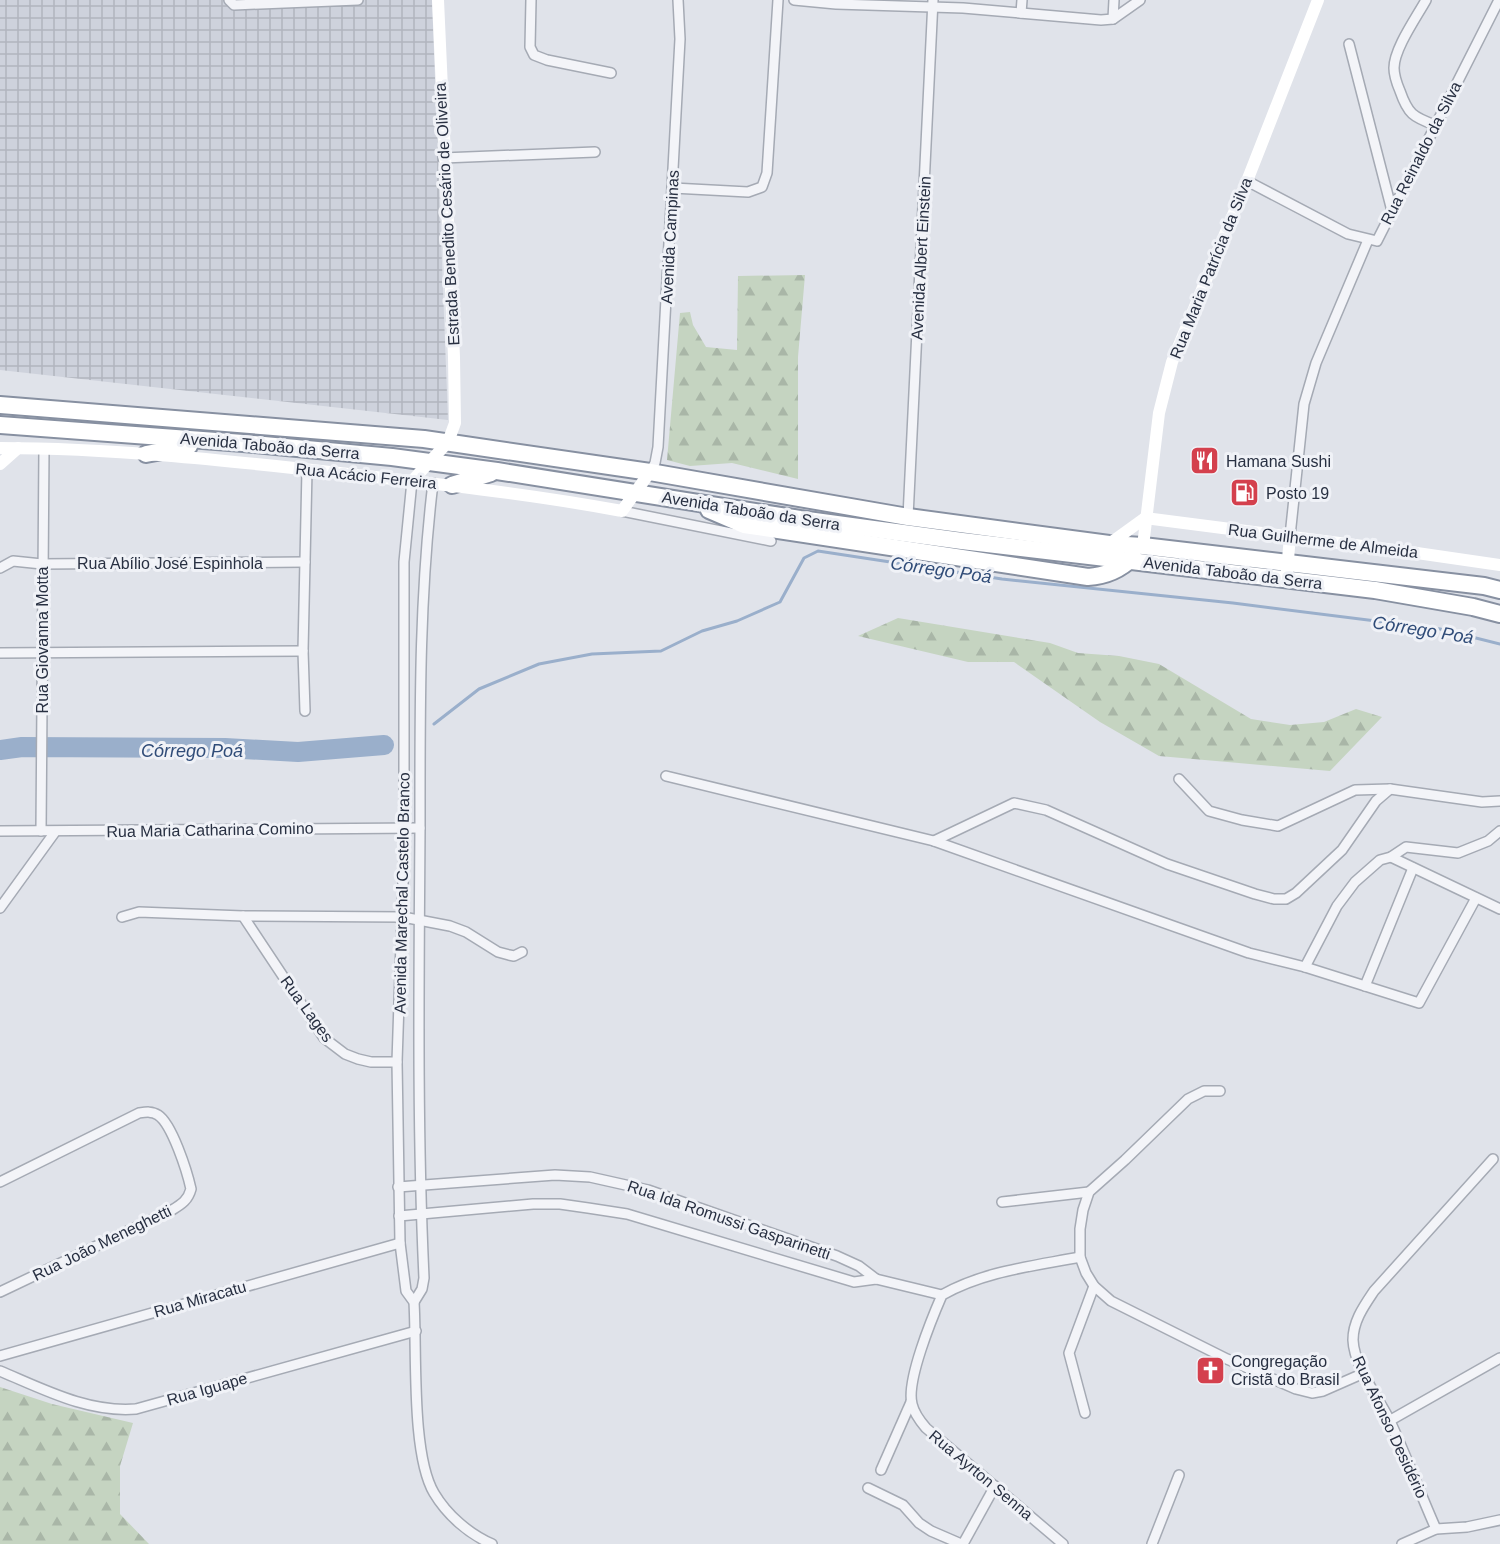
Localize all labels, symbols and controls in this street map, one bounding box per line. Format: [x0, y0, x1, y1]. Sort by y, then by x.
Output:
street label: Rua Reinaldo da Silva [1377, 79, 1465, 227]
street label: Estrada Benedito Cesário de Oliveira [432, 82, 462, 346]
street label: Avenida Campinas [658, 170, 682, 304]
street label: Rua Maria Patrícia da Silva [1167, 175, 1255, 361]
street label: Avenida Albert Einstein [908, 176, 934, 340]
street label: Avenida Taboão da Serra [180, 430, 360, 462]
restaurant icon: Hamana Sushi [1189, 445, 1221, 477]
place label: Hamana Sushi [1226, 453, 1331, 470]
street label: Rua Acácio Ferreira [295, 460, 437, 492]
fuel station icon: Posto 19 [1229, 477, 1261, 509]
place label: Posto 19 [1266, 485, 1329, 502]
street label: Avenida Taboão da Serra [661, 489, 841, 533]
street label: Rua Guilherme de Almeida [1227, 521, 1419, 561]
water label: Córrego Poá [889, 553, 993, 587]
street label: Avenida Taboão da Serra [1143, 554, 1323, 592]
street label: Rua Abílio José Espinhola [77, 555, 263, 572]
street label: Rua Giovanna Motta [34, 567, 51, 713]
water label: Córrego Poá [1371, 612, 1475, 648]
water label: Córrego Poá [141, 741, 243, 761]
street label: Avenida Marechal Castelo Branco [391, 772, 413, 1014]
street label: Rua Maria Catharina Comino [106, 820, 314, 840]
street label: Rua Lages [277, 973, 337, 1045]
street label: Rua Ida Romussi Gasparinetti [625, 1177, 833, 1263]
street label: Rua João Meneghetti [30, 1202, 174, 1284]
street label: Rua Miracatu [152, 1278, 248, 1320]
place label: Congregação Cristã do Brasil [1231, 1353, 1339, 1388]
street label: Rua Afonso Desidério [1350, 1353, 1430, 1501]
church icon: Congregação Cristã do Brasil [1194, 1354, 1226, 1386]
street label: Rua Iguape [165, 1369, 249, 1409]
street label: Rua Ayrton Senna [926, 1427, 1036, 1523]

